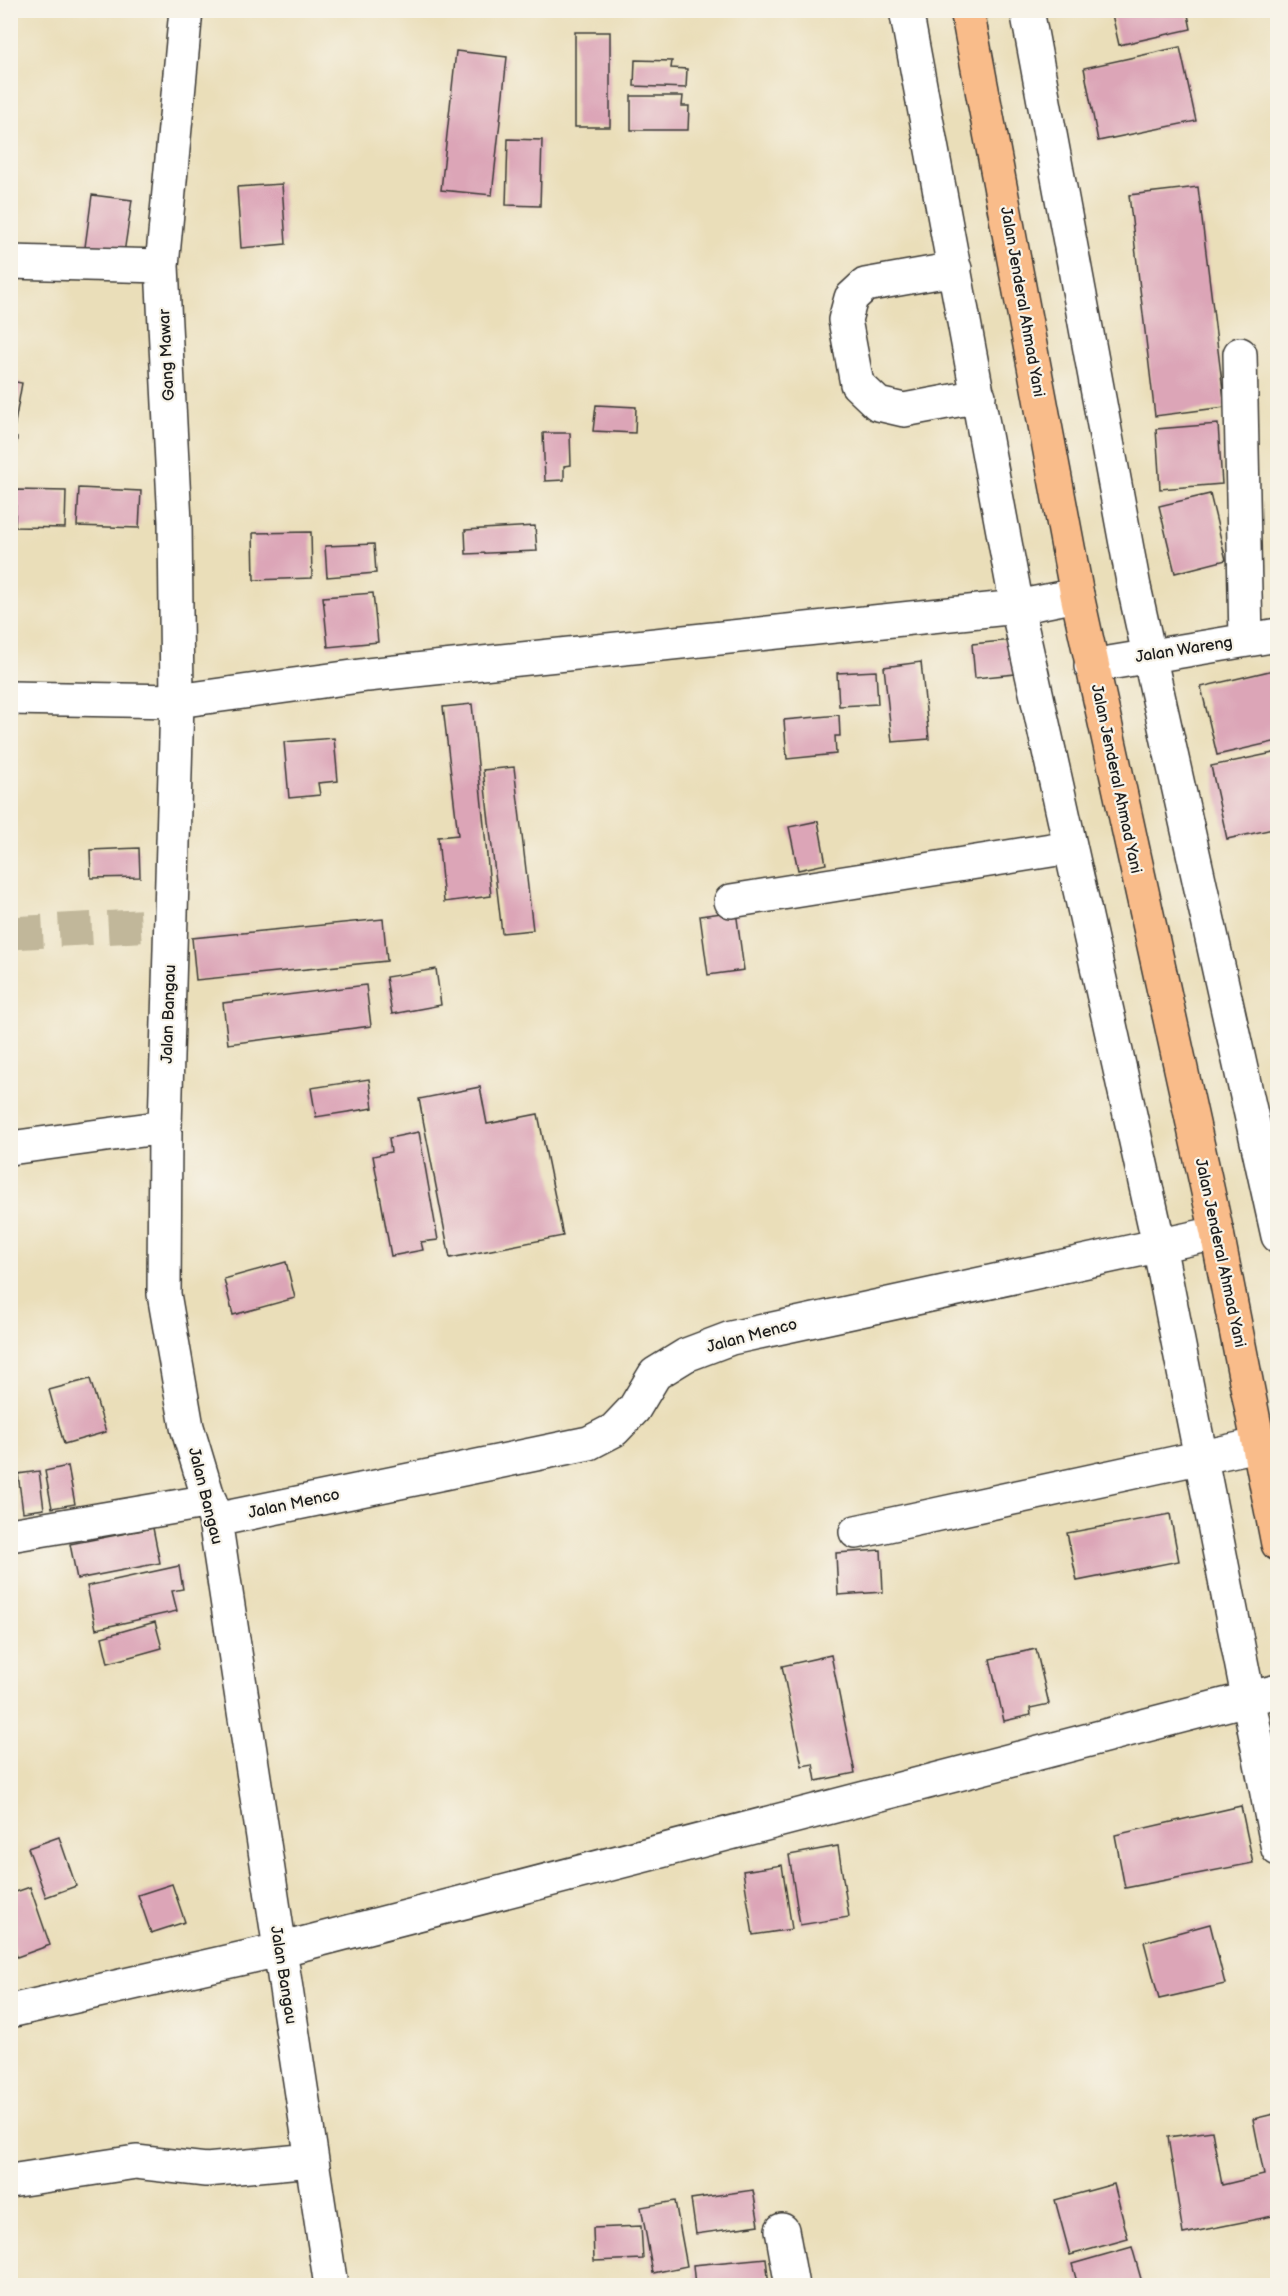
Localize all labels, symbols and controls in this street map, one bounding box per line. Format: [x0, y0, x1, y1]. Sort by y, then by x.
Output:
street label: Jalan Jenderal Ahmad Yani [996, 205, 1048, 399]
street label: Gang Mawar [155, 308, 179, 401]
street label: Jalan Wareng [1134, 633, 1234, 667]
street label: Jalan Jenderal Ahmad Yani [1087, 683, 1145, 875]
street label: Jalan Bangau [158, 964, 180, 1064]
street label: Jalan Jenderal Ahmad Yani [1191, 1157, 1249, 1349]
street label: Jalan Menco [705, 1315, 799, 1357]
street label: Jalan Bangau [184, 1446, 226, 1546]
street label: Jalan Menco [247, 1485, 341, 1523]
street label: Jalan Bangau [266, 1925, 300, 2025]

